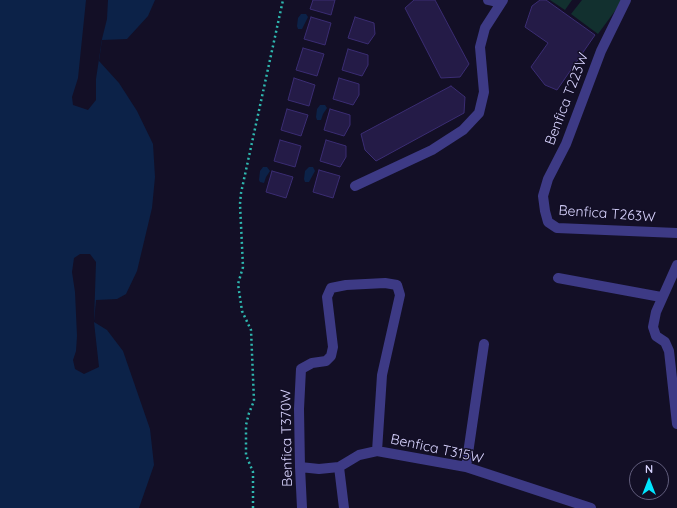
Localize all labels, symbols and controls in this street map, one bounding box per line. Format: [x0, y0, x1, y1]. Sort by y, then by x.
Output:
street label: Benfica T223W [542, 50, 592, 148]
street label: Benfica T263W [558, 202, 656, 226]
street label: Benfica T370W [278, 389, 296, 487]
street label: Benfica T315W [389, 431, 485, 467]
north arrow [629, 460, 669, 500]
text: N [645, 462, 653, 476]

